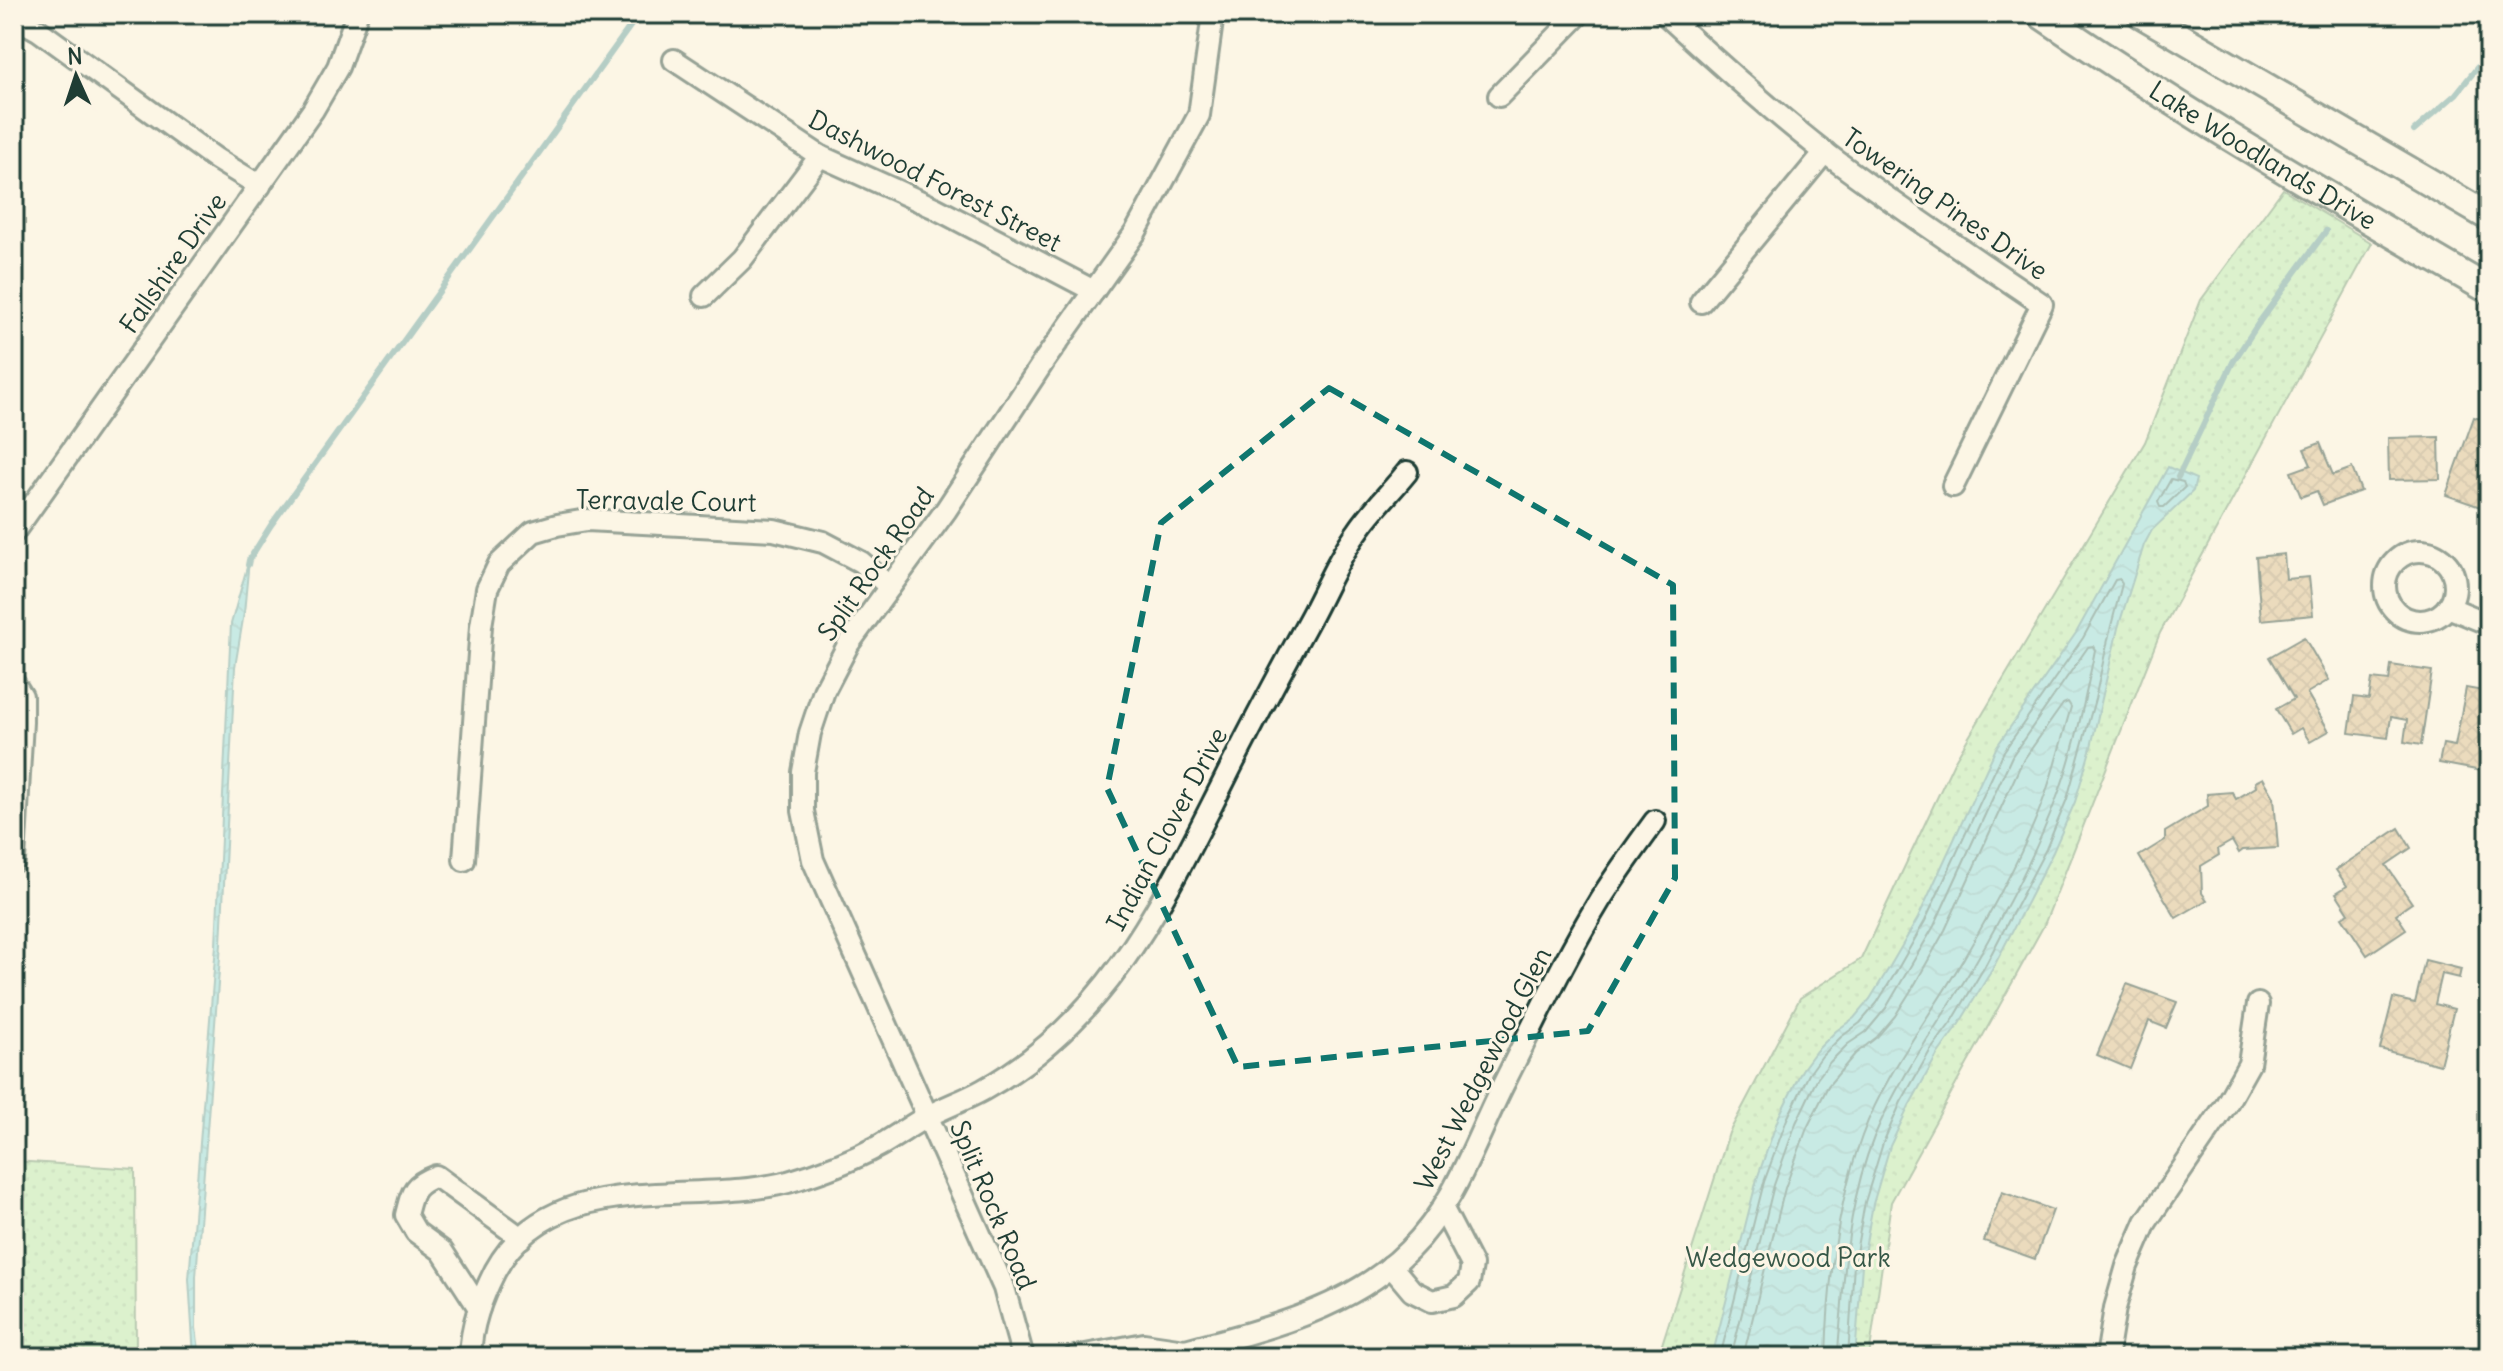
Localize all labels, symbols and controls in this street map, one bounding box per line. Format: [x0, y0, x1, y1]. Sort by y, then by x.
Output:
north arrow [36, 36, 116, 116]
text: N [67, 42, 83, 70]
street label: Lake Woodlands Drive [2143, 73, 2383, 237]
street label: Dashwood Forest Street [803, 102, 1067, 259]
street label: Towering Pines Drive [1836, 120, 2054, 287]
street label: Fallshire Drive [112, 186, 233, 339]
street label: Split Rock Road [810, 480, 941, 647]
street label: Terravale Court [575, 482, 757, 519]
street label: Indian Clover Drive [1099, 721, 1234, 936]
street label: West Wedgewood Glen [1407, 942, 1558, 1196]
street label: Split Rock Road [943, 1115, 1044, 1294]
park label: Wedgewood Park [1685, 1241, 1891, 1274]

